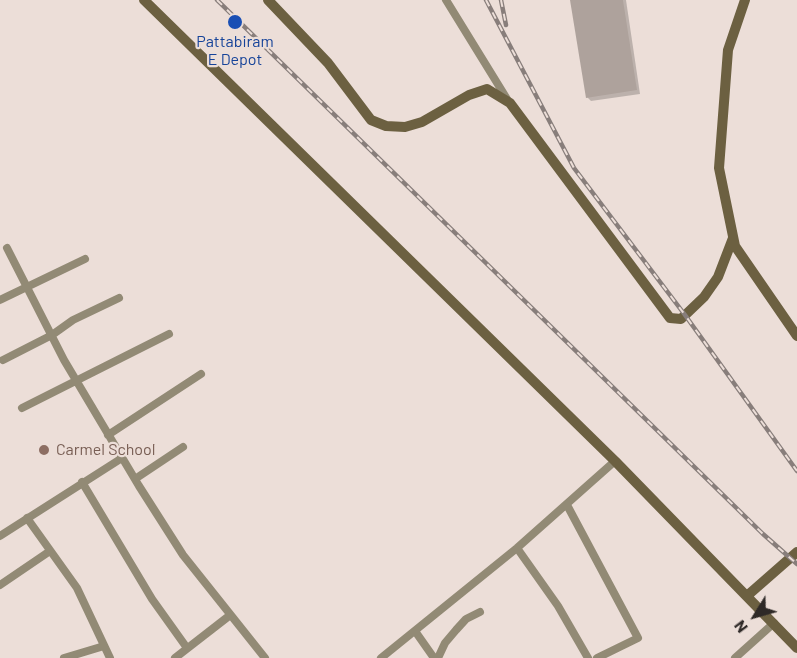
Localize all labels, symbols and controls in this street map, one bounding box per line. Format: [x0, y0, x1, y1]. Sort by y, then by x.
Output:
marker: Pattabiram E Depot [226, 13, 244, 31]
place label: Pattabiram E Depot [196, 32, 274, 70]
place label: Carmel School [56, 440, 155, 460]
marker: Carmel School [37, 443, 51, 457]
north arrow [725, 586, 785, 646]
text: N [729, 617, 751, 637]

